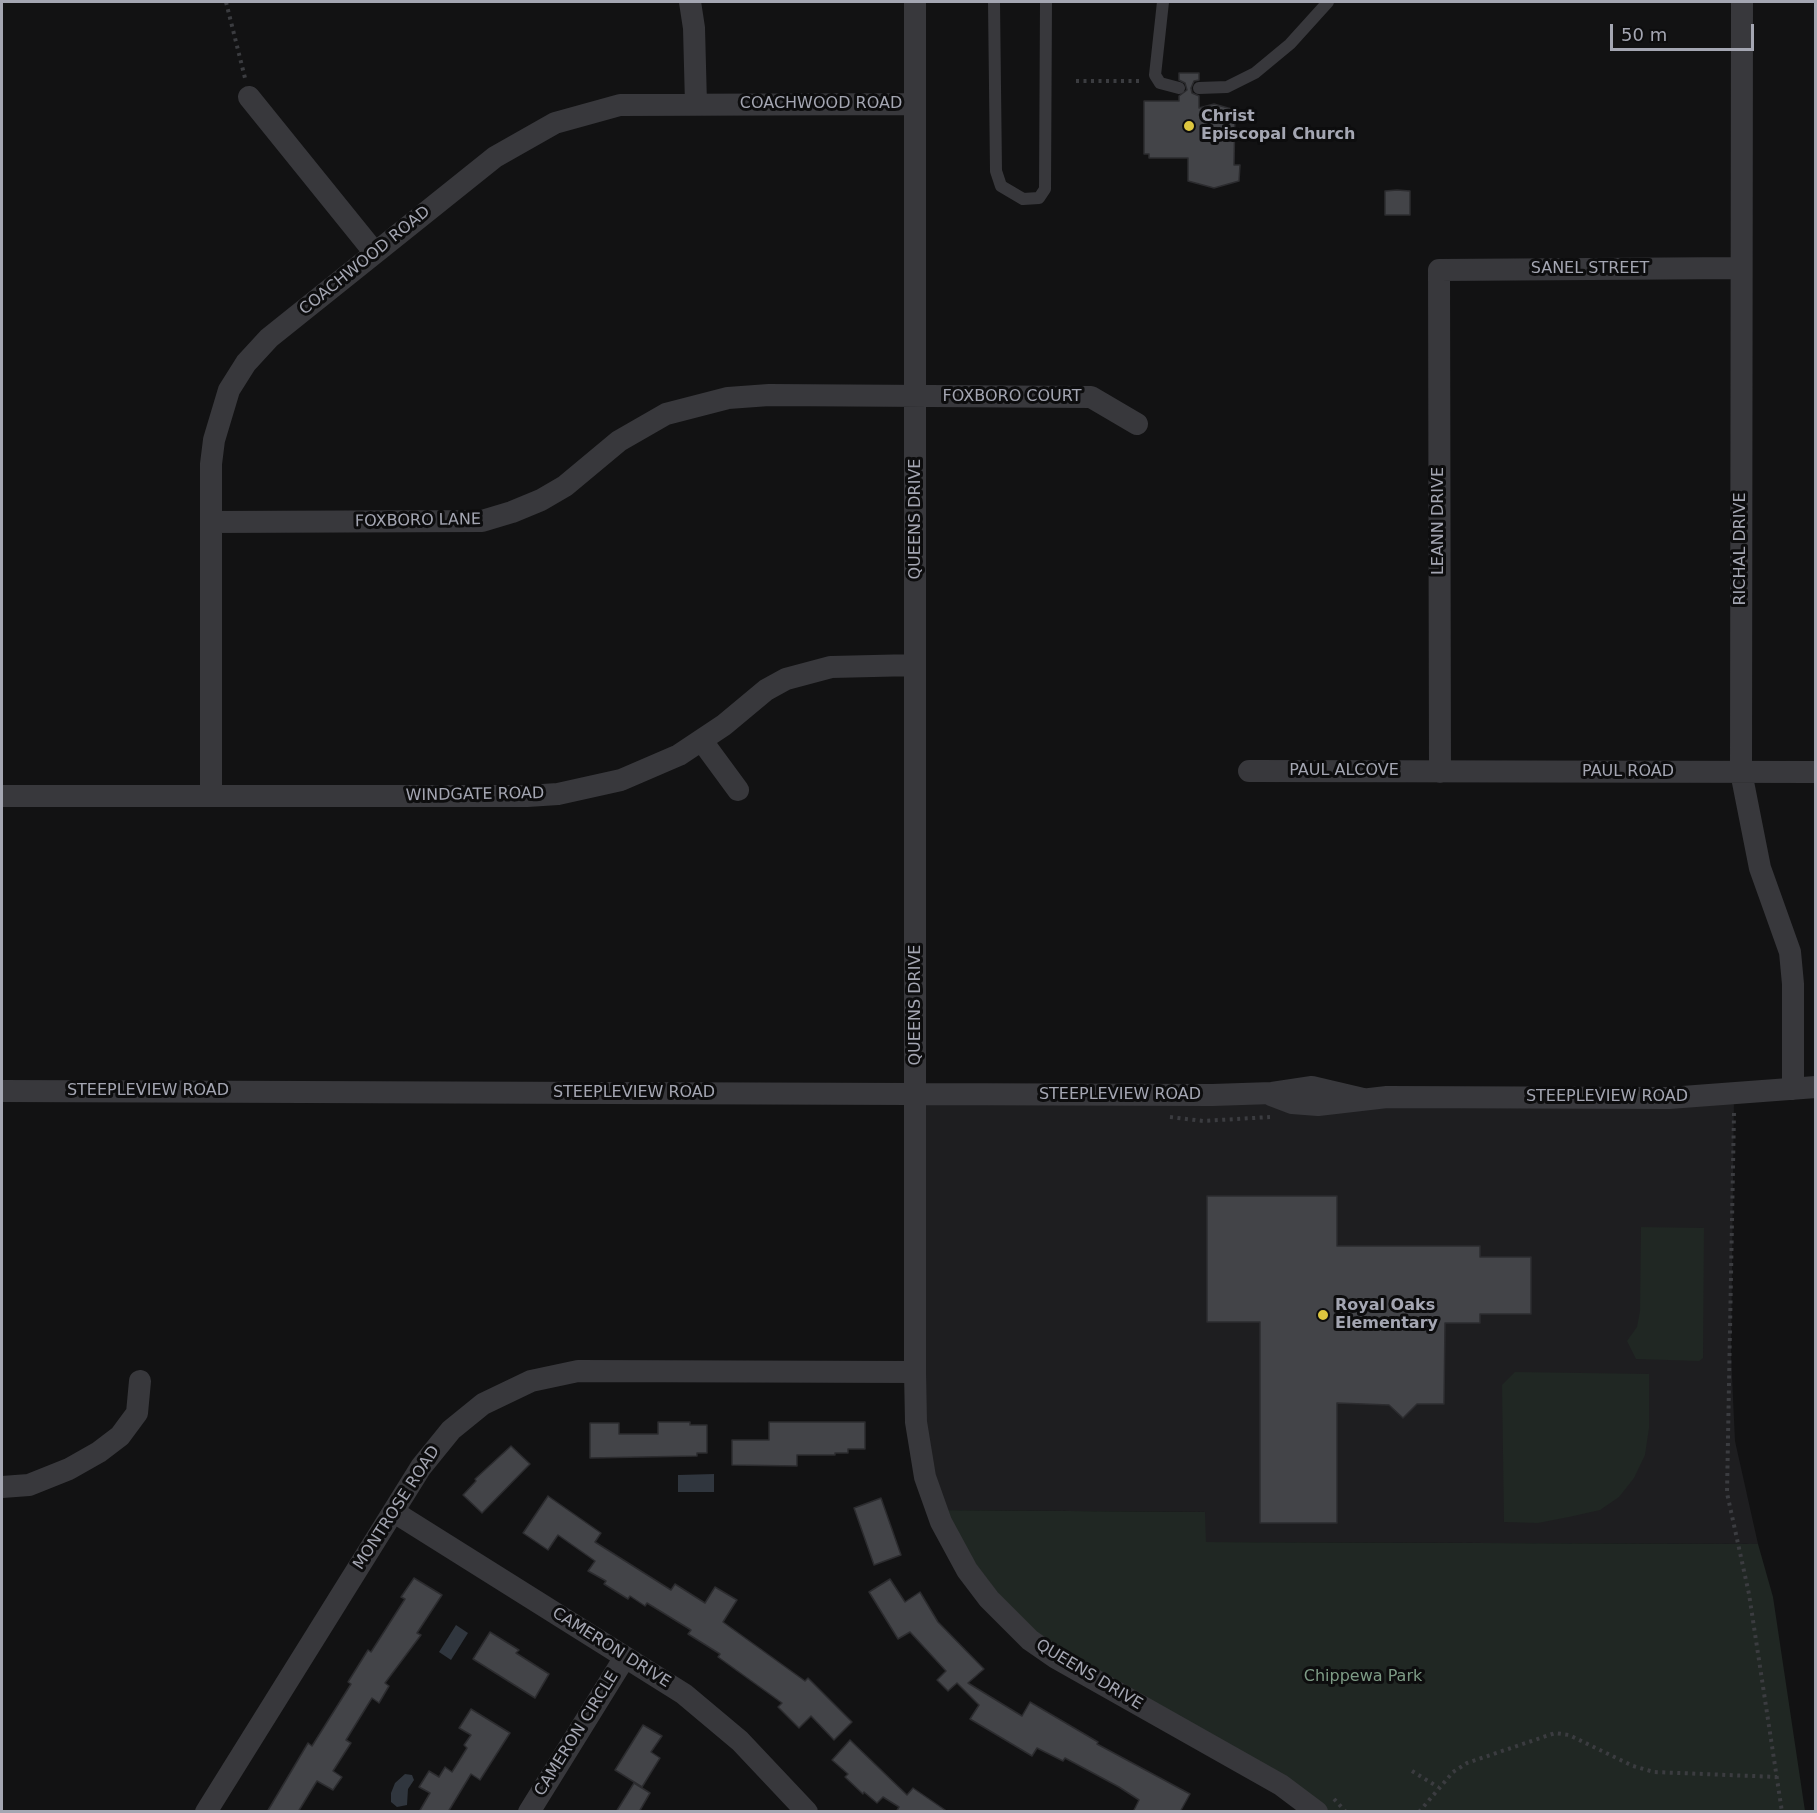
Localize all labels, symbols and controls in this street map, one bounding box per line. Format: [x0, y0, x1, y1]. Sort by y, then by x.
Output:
scale bar [1613, 12, 1757, 50]
text: 50 m [1621, 24, 1667, 45]
street label: COACHWOOD ROAD [740, 94, 902, 114]
place label: Christ Episcopal Church [1201, 107, 1355, 145]
marker: Christ Episcopal Church [1182, 119, 1196, 133]
street label: COACHWOOD ROAD [296, 202, 434, 320]
street label: SANEL STREET [1531, 259, 1649, 279]
street label: FOXBORO COURT [942, 387, 1082, 407]
street label: QUEENS DRIVE [906, 459, 926, 579]
street label: LEANN DRIVE [1429, 467, 1449, 575]
street label: RICHAL DRIVE [1731, 492, 1751, 606]
street label: FOXBORO LANE [355, 510, 481, 532]
street label: PAUL ALCOVE [1289, 761, 1399, 781]
street label: PAUL ROAD [1582, 762, 1674, 782]
street label: WINDGATE ROAD [406, 784, 544, 806]
street label: QUEENS DRIVE [906, 945, 926, 1065]
street label: STEEPLEVIEW ROAD [67, 1081, 229, 1101]
street label: STEEPLEVIEW ROAD [553, 1083, 715, 1103]
street label: STEEPLEVIEW ROAD [1039, 1085, 1201, 1105]
street label: STEEPLEVIEW ROAD [1526, 1087, 1688, 1107]
place label: Royal Oaks Elementary [1335, 1296, 1438, 1334]
marker: Royal Oaks Elementary [1316, 1308, 1330, 1322]
street label: MONTROSE ROAD [350, 1442, 444, 1574]
street label: CAMERON DRIVE [548, 1604, 674, 1692]
street label: QUEENS DRIVE [1032, 1636, 1146, 1714]
park label: Chippewa Park [1304, 1667, 1422, 1687]
street label: CAMERON CIRCLE [531, 1668, 623, 1800]

